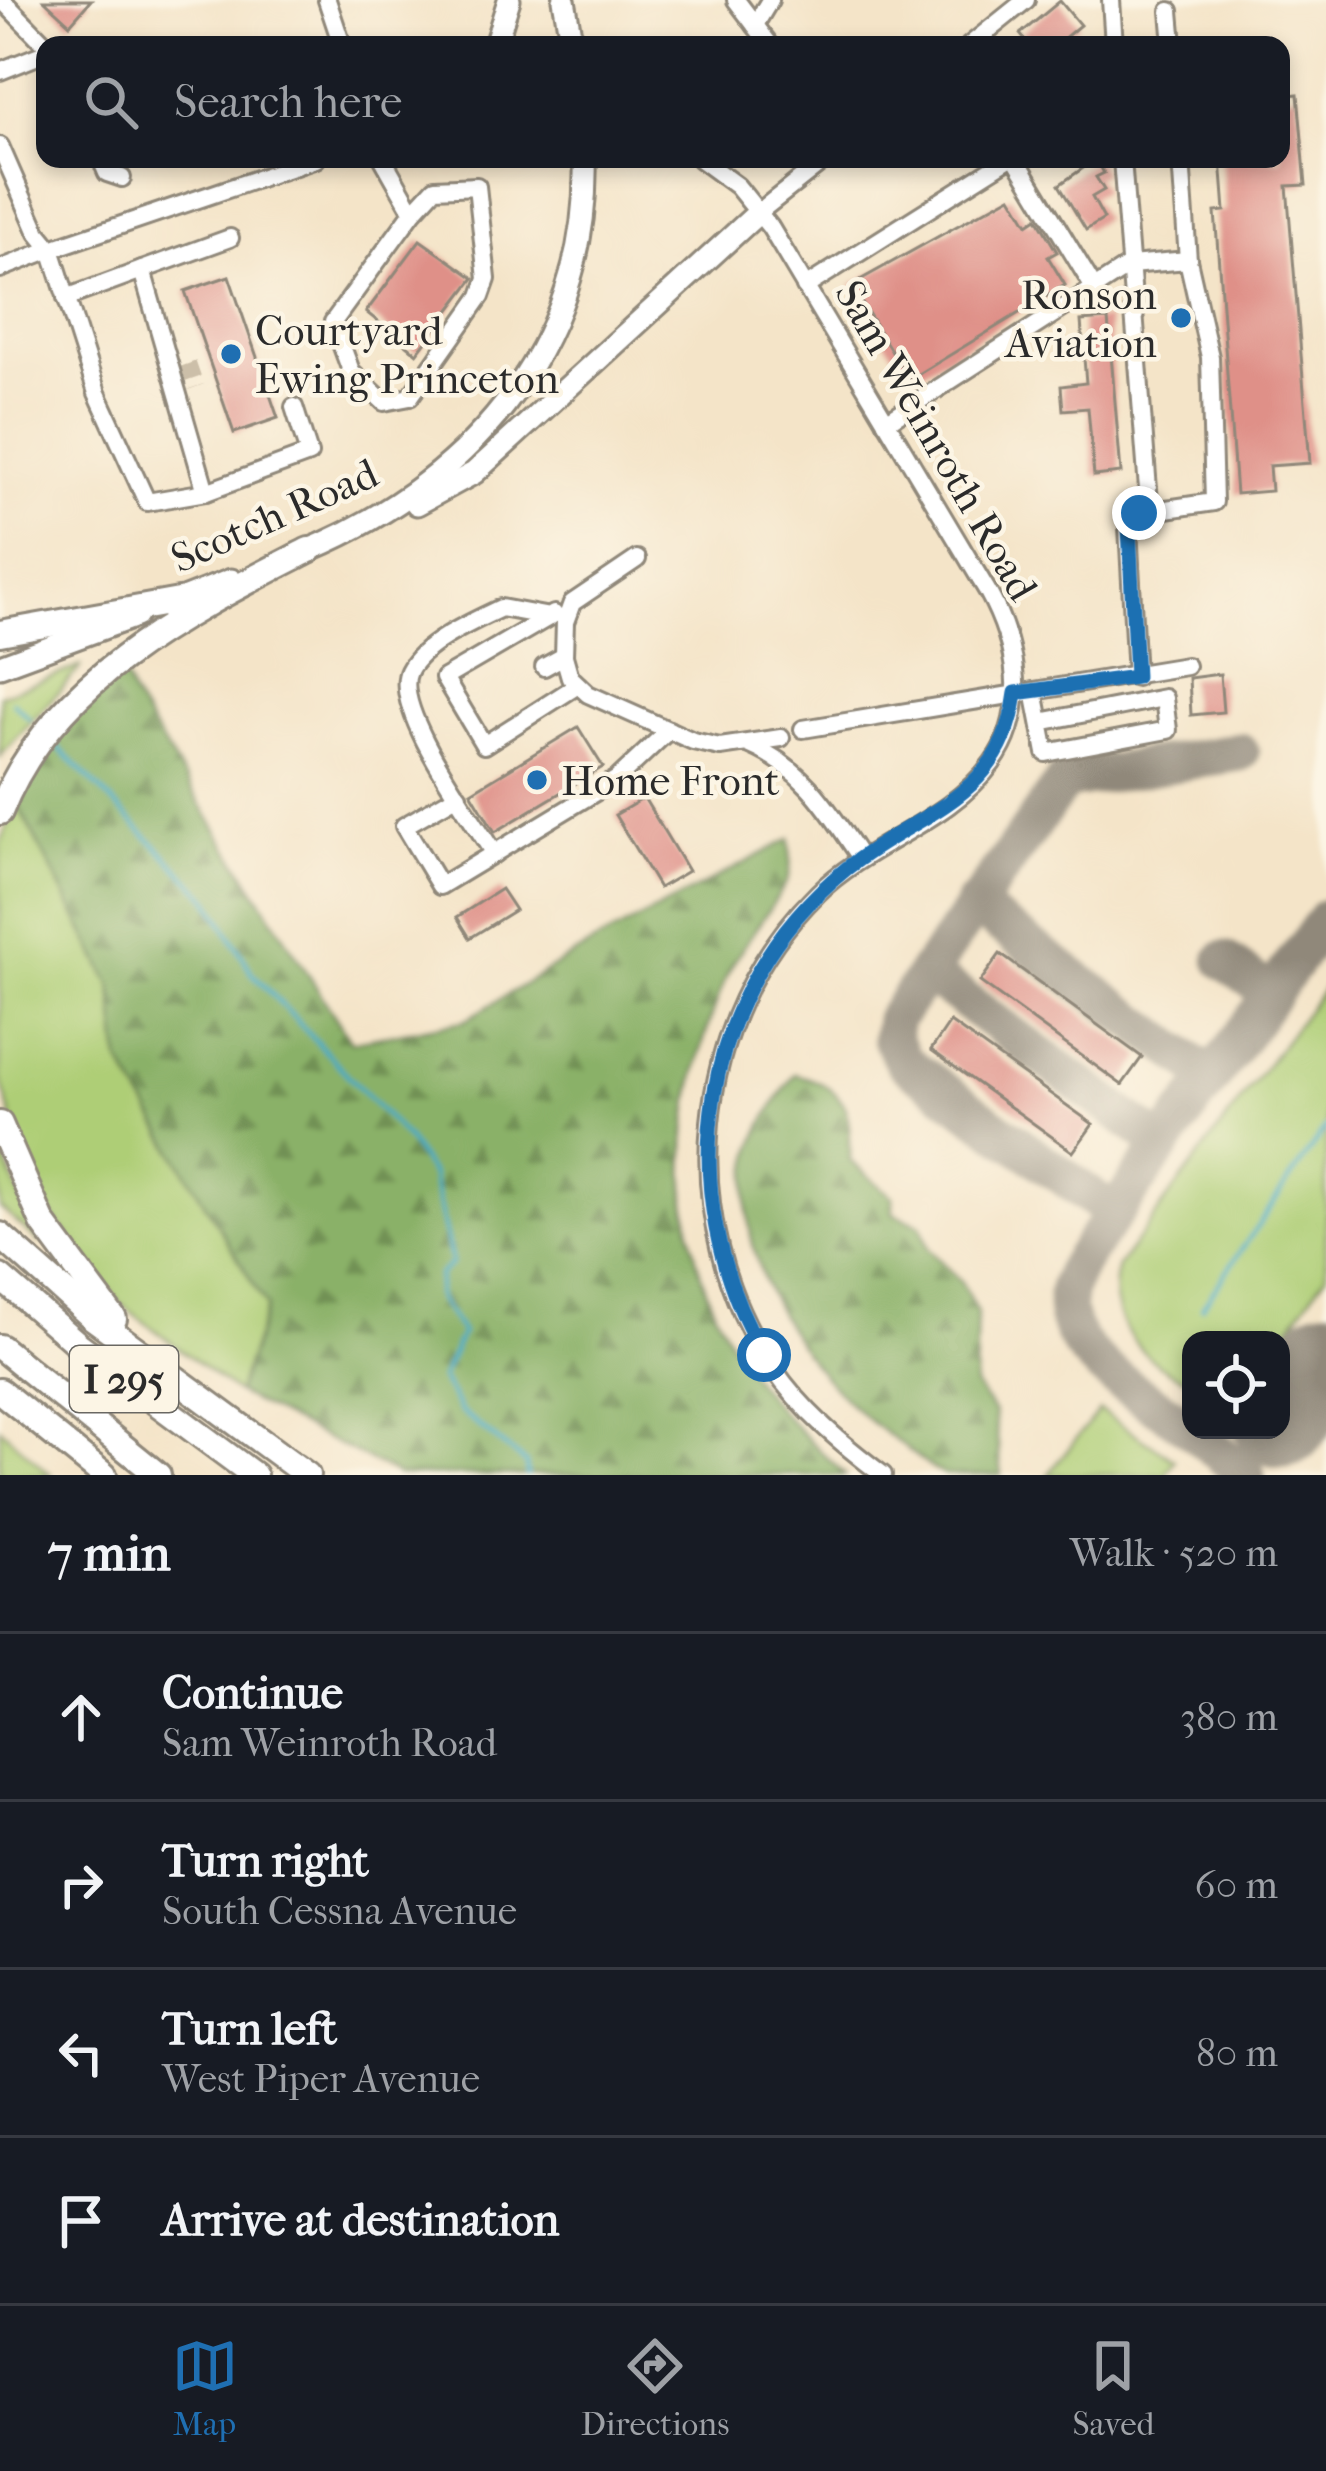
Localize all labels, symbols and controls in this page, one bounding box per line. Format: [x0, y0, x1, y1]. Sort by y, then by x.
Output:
search box [36, 36, 1290, 168]
icon: search [78, 69, 144, 135]
text: Search here [174, 76, 402, 129]
place label: Ronson Aviation [1003, 271, 1157, 368]
street label: Sam Weinroth Road [824, 272, 1048, 610]
marker: Ronson Aviation [1168, 305, 1194, 331]
place label: Courtyard Ewing Princeton [255, 307, 559, 404]
marker: Courtyard Ewing Princeton [218, 341, 244, 367]
street label: Scotch Road [164, 449, 386, 584]
route end [1112, 486, 1166, 540]
place label: Home Front [561, 757, 780, 806]
marker: Home Front [524, 767, 550, 793]
route start [737, 1328, 791, 1382]
map controls [1182, 1331, 1290, 1439]
button: locate [1182, 1331, 1290, 1439]
road number: I 295 [70, 1346, 178, 1412]
text: 7 min [48, 1523, 171, 1583]
text: Walk · 520 m [1070, 1530, 1278, 1576]
text: Continue [162, 1667, 343, 1720]
icon: ahead [48, 1684, 114, 1750]
text: 380 m [1180, 1694, 1278, 1740]
text: Sam Weinroth Road [162, 1720, 497, 1766]
text: Turn right [162, 1835, 369, 1888]
icon: right [48, 1852, 114, 1918]
text: 60 m [1195, 1862, 1278, 1908]
text: South Cessna Avenue [162, 1888, 517, 1934]
text: Turn left [162, 2003, 337, 2056]
icon: left [48, 2020, 114, 2086]
text: 80 m [1196, 2030, 1278, 2076]
text: West Piper Avenue [162, 2056, 480, 2102]
icon: arrive [48, 2188, 114, 2254]
text: Arrive at destination [162, 2194, 559, 2247]
tab: Map [172, 2333, 238, 2444]
tab: Directions [581, 2333, 729, 2444]
tab: Saved [1073, 2333, 1154, 2444]

